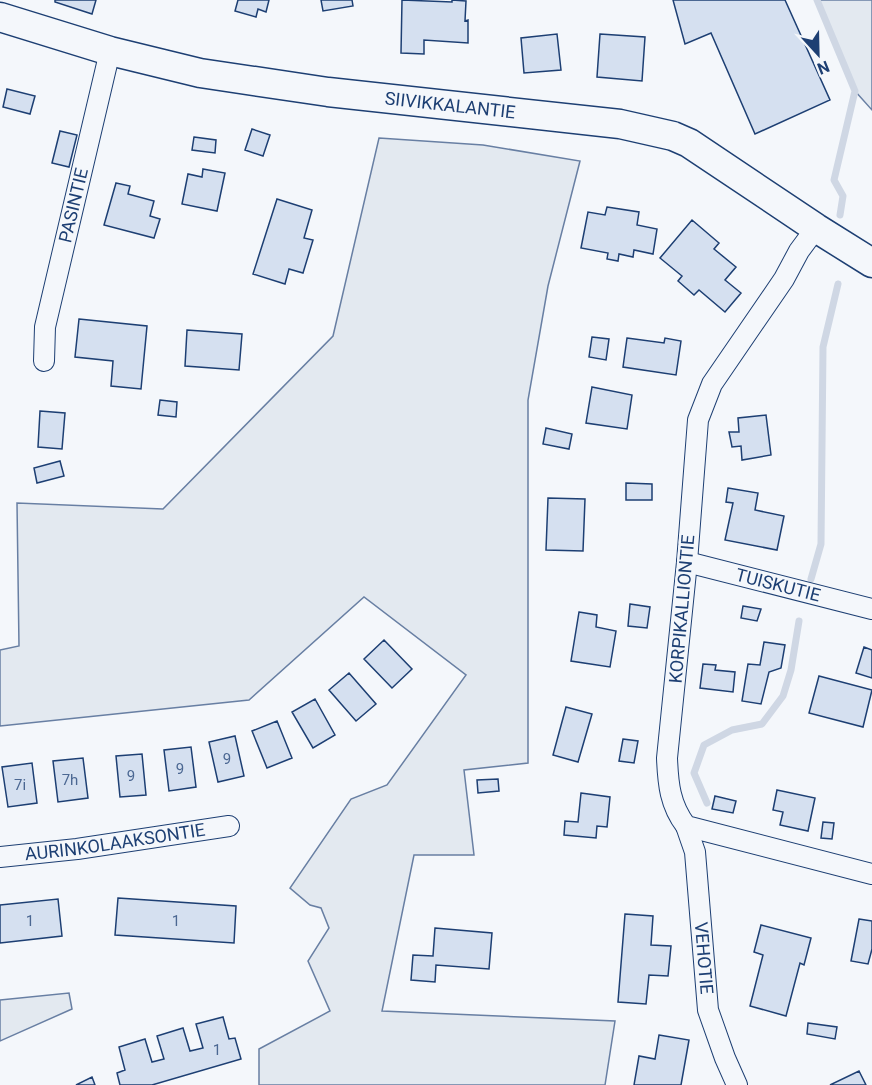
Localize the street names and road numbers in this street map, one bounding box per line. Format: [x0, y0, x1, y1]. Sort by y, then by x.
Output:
street label: SIIVIKKALANTIE [384, 87, 517, 122]
street label: PASINTIE [54, 166, 92, 245]
street label: KORPIKALLIONTIE [665, 534, 698, 684]
street label: TUISKUTIE [734, 564, 823, 606]
street label: AURINKOLAAKSONTIE [24, 819, 207, 864]
street label: VEHOTIE [691, 921, 718, 995]

